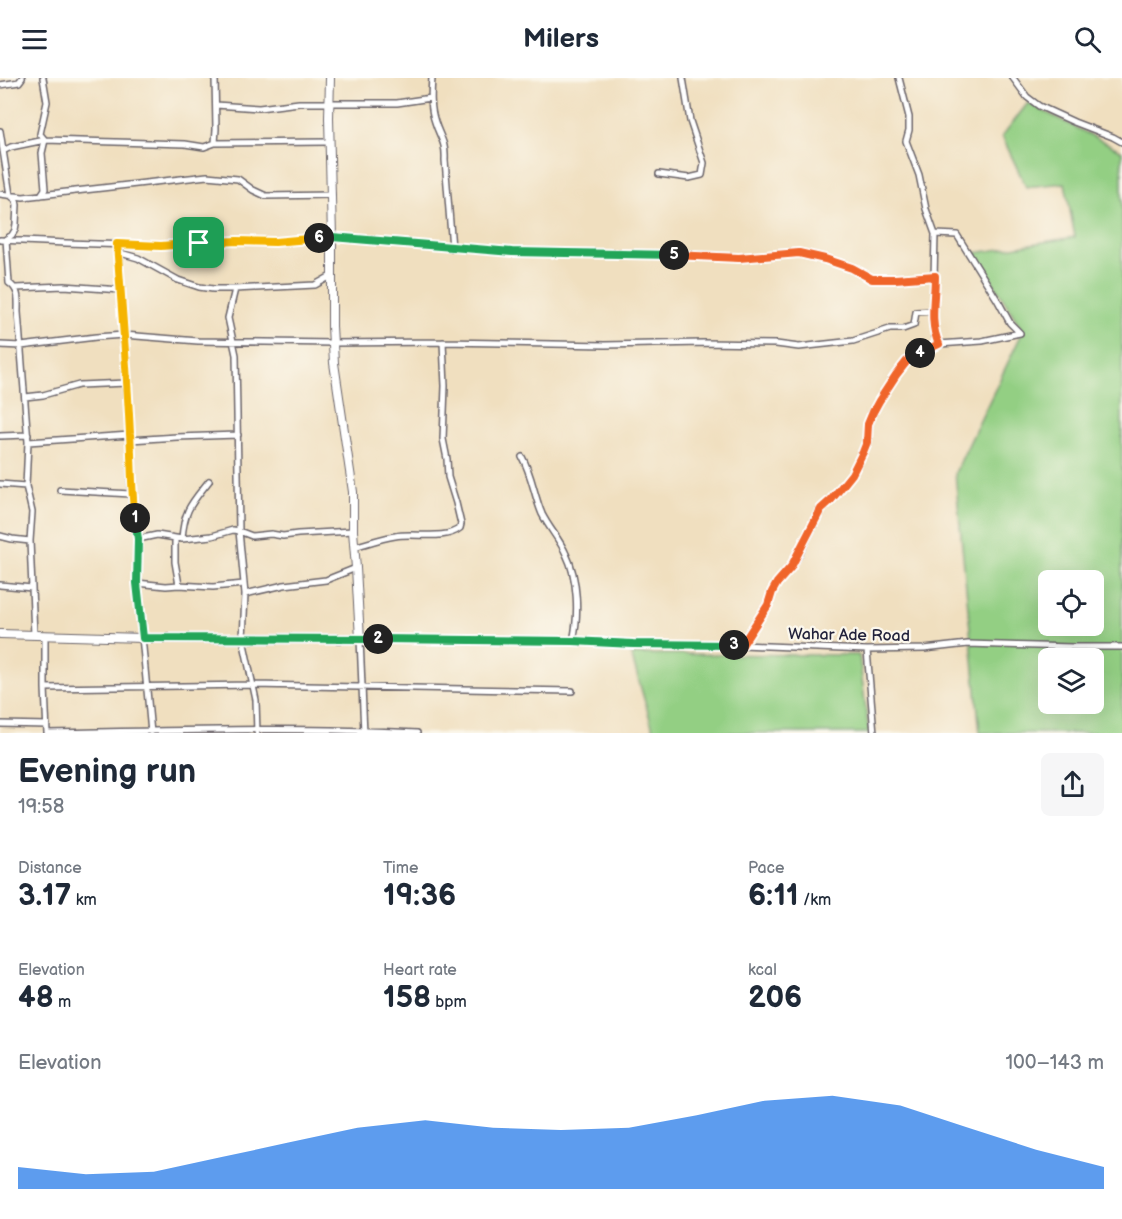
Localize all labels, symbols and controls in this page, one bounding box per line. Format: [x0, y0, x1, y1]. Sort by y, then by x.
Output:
icon: menu [18, 23, 51, 56]
text: Milers [523, 23, 599, 55]
icon: search [1071, 23, 1104, 56]
pin [173, 217, 224, 268]
pin: 6 [304, 223, 334, 253]
icon: arrive [182, 226, 215, 259]
text: 6 [314, 228, 324, 247]
pin: 5 [659, 240, 689, 270]
text: 5 [669, 245, 679, 264]
pin: 4 [905, 338, 935, 368]
text: 4 [915, 343, 925, 362]
pin: 1 [120, 503, 150, 533]
text: 1 [132, 508, 138, 527]
map controls [1038, 570, 1104, 714]
button: locate [1038, 570, 1104, 636]
pin: 2 [363, 624, 393, 654]
street label: Wahar Ade Road [788, 625, 910, 646]
text: 2 [373, 629, 383, 648]
pin: 3 [719, 630, 749, 660]
text: 3 [729, 635, 739, 654]
button: layers [1038, 648, 1104, 714]
text: Evening run [18, 752, 196, 792]
button: share [1041, 753, 1104, 816]
text: 19:58 [18, 795, 64, 819]
text: Distance [18, 859, 82, 878]
text: Time [383, 859, 418, 878]
text: Pace [748, 859, 784, 878]
text: 3.17 [18, 878, 71, 914]
text: 19:36 [383, 878, 456, 914]
text: 6:11 [748, 878, 799, 914]
text: km [71, 891, 97, 910]
text: /km [799, 891, 831, 910]
text: Elevation [18, 961, 85, 980]
text: Heart rate [383, 961, 457, 980]
text: kcal [748, 961, 777, 980]
text: 48 [18, 980, 54, 1016]
text: 158 [383, 980, 431, 1016]
text: 206 [748, 980, 802, 1016]
text: m [54, 993, 71, 1012]
text: bpm [431, 993, 467, 1012]
text: Elevation [18, 1051, 101, 1075]
text: 100–143 m [1005, 1051, 1104, 1075]

